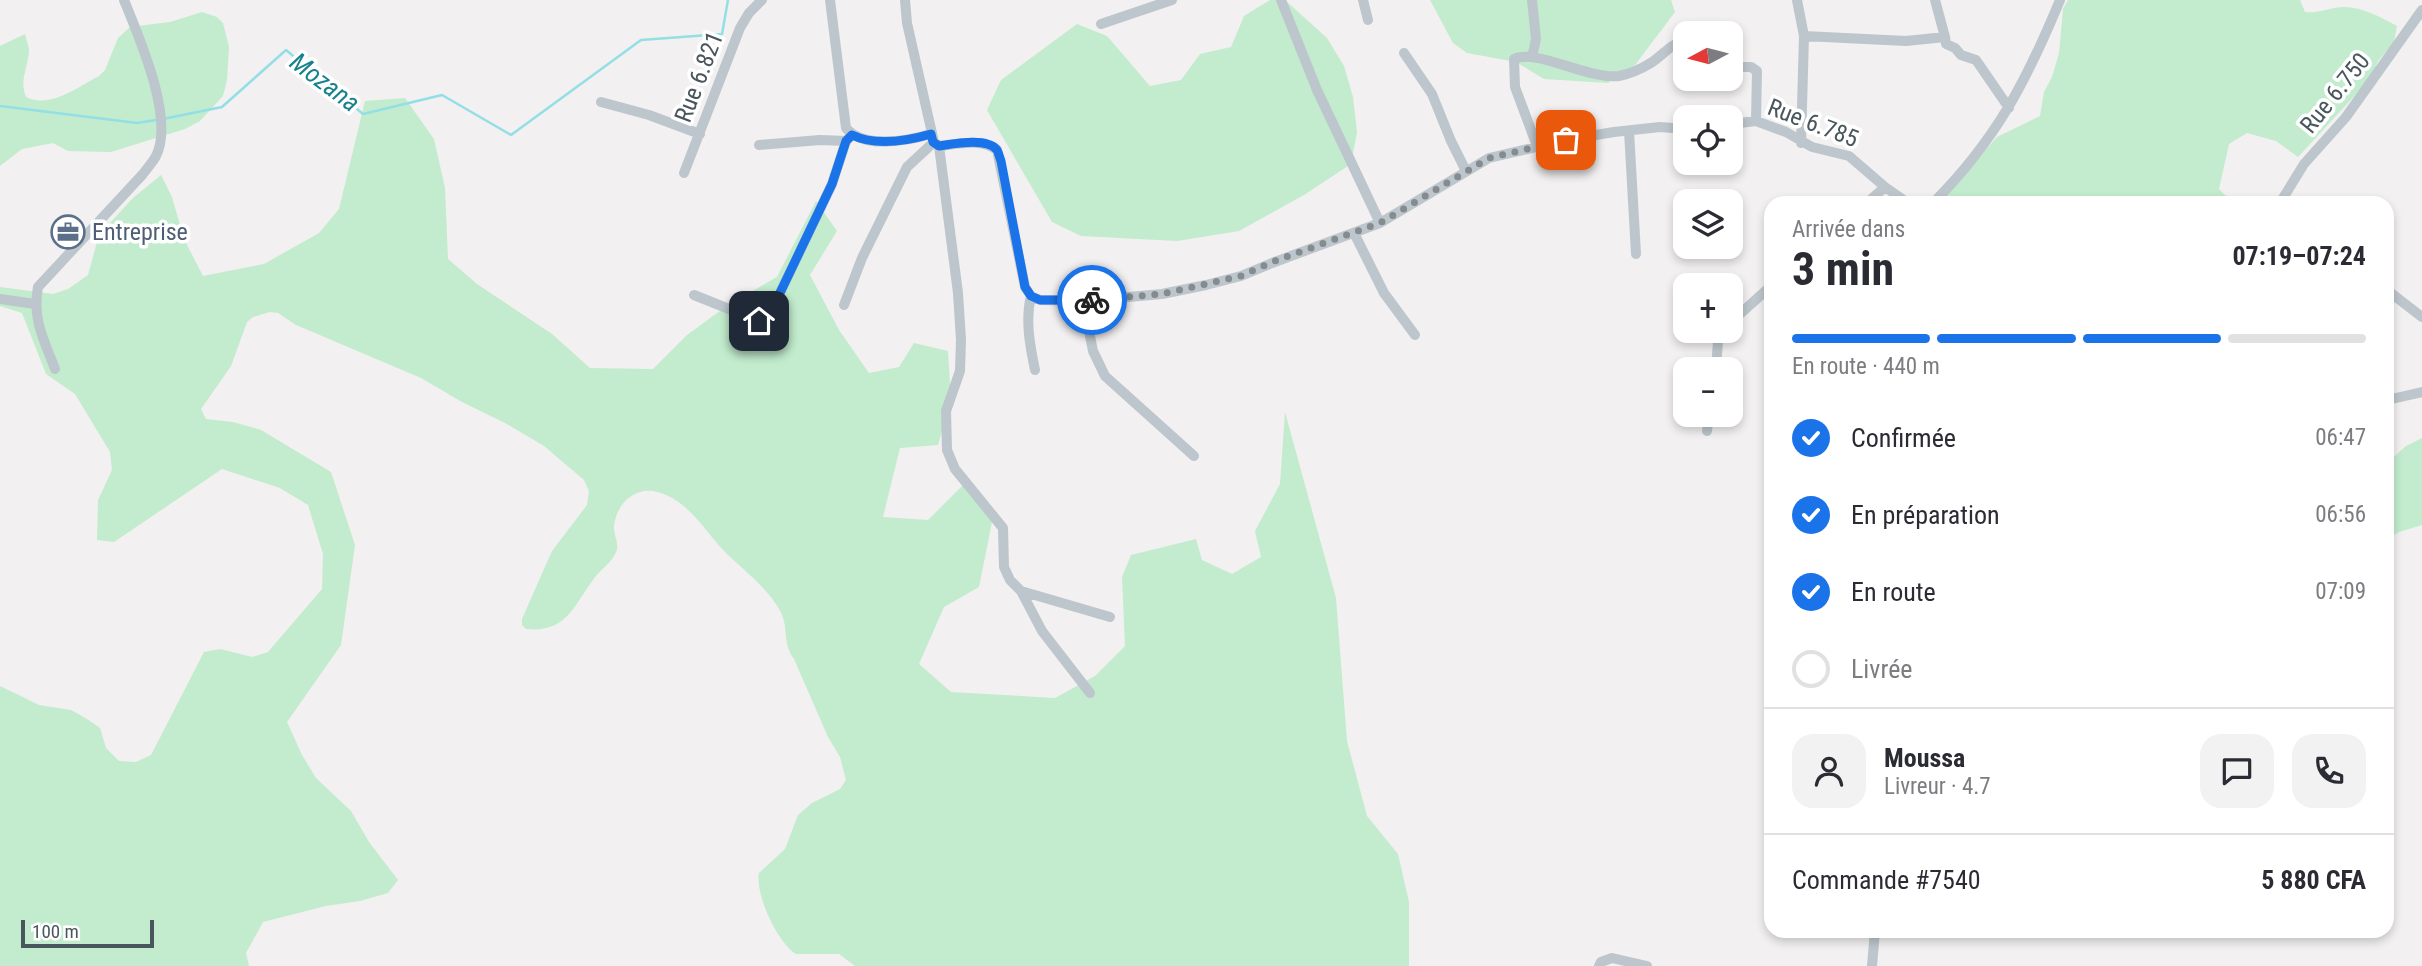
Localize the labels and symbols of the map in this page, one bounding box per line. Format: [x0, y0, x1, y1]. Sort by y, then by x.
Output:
north arrow [1673, 21, 1743, 91]
street label: Rue 6.821 [669, 28, 729, 126]
water label: Mozana [284, 46, 366, 118]
street label: Rue 6.750 [2294, 47, 2376, 139]
street label: Rue 6.785 [1764, 93, 1862, 153]
pin [1536, 110, 1596, 170]
office icon: Entreprise [49, 213, 87, 251]
place label: Entreprise [92, 218, 188, 246]
courier [1057, 265, 1127, 335]
pin [729, 291, 789, 351]
scale bar [21, 917, 154, 949]

